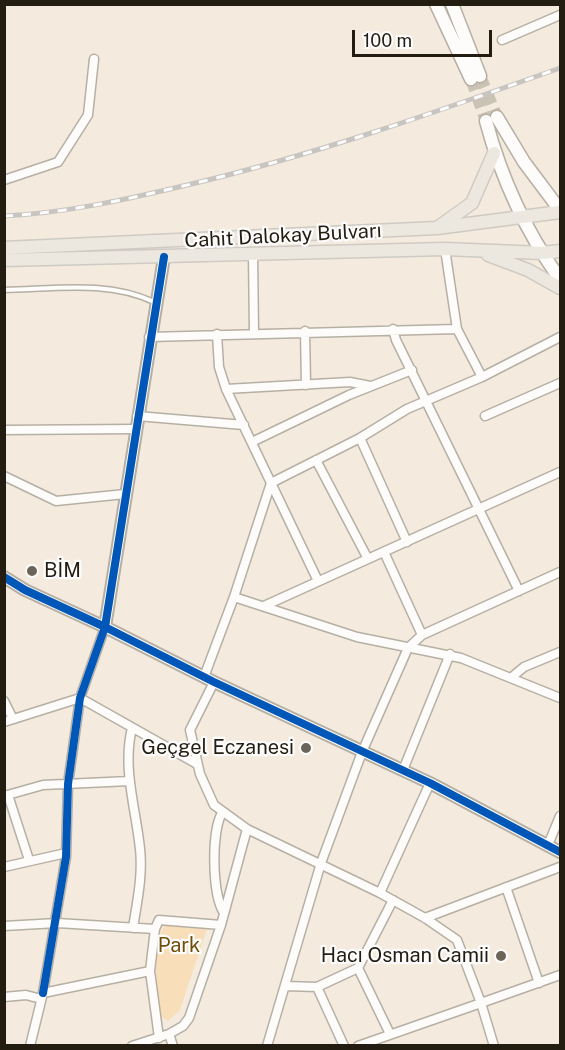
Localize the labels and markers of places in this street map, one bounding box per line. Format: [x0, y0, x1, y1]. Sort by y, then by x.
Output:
place label: BİM [44, 559, 81, 583]
marker: BİM [25, 564, 39, 578]
place label: Geçgel Eczanesi [141, 736, 294, 760]
marker: Geçgel Eczanesi [299, 741, 313, 755]
place label: Hacı Osman Camii [321, 944, 489, 968]
marker: Hacı Osman Camii [494, 949, 508, 963]

